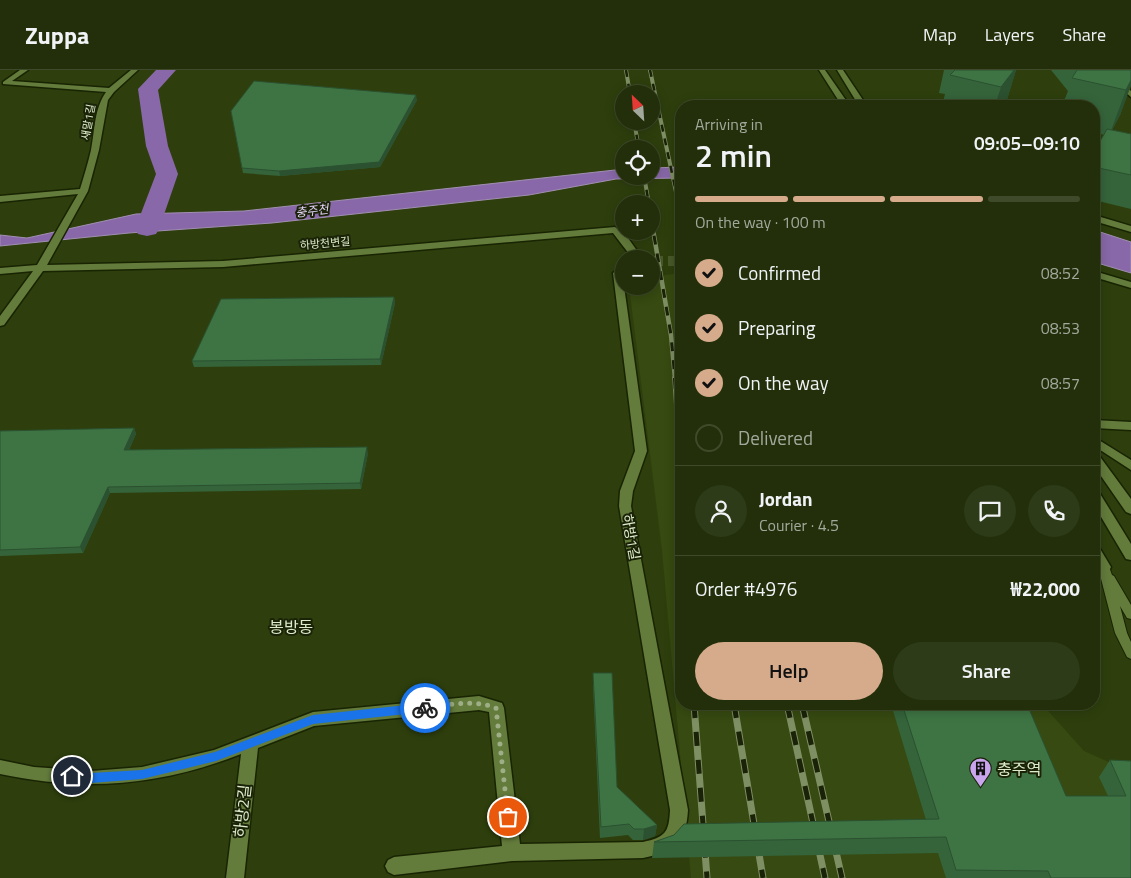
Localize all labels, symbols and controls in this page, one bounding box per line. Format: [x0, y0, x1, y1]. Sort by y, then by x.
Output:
text: Zuppa [25, 17, 89, 53]
text: Map [923, 21, 957, 48]
text: Layers [985, 21, 1034, 48]
text: Share [1062, 21, 1106, 48]
north arrow [615, 85, 660, 130]
map controls [615, 85, 660, 295]
street label: 새말1길 [77, 103, 99, 141]
text: Arriving in [695, 112, 763, 136]
text: 09:05–09:10 [974, 128, 1080, 157]
text: 2 min [695, 131, 772, 179]
button: locate [615, 140, 660, 185]
button: + [615, 195, 660, 240]
water label: 충주천 [294, 199, 331, 222]
text: On the way · 100 m [695, 210, 826, 234]
street label: 하방천변길 [299, 233, 351, 253]
button: − [615, 250, 660, 295]
text: Confirmed [738, 258, 821, 287]
icon: check [695, 259, 723, 287]
text: 08:52 [1041, 261, 1080, 285]
text: Preparing [738, 313, 815, 342]
icon: check [695, 314, 723, 342]
text: 08:53 [1041, 316, 1080, 340]
text: On the way [738, 368, 829, 397]
icon: check [695, 369, 723, 397]
text: 08:57 [1041, 371, 1080, 395]
text: Delivered [738, 423, 813, 452]
text: Jordan [759, 484, 812, 513]
button: person [695, 485, 747, 537]
button: chat [964, 485, 1016, 537]
button: phone [1028, 485, 1080, 537]
street label: 하방1길 [617, 512, 646, 562]
text: Courier · 4.5 [759, 513, 839, 537]
text: Order #4976 [695, 574, 797, 603]
text: ₩22,000 [1011, 574, 1080, 603]
district label: 봉방동 [269, 615, 313, 639]
button: Help [695, 642, 883, 700]
button: Share [893, 642, 1080, 700]
courier [400, 683, 450, 733]
icon: bike [411, 694, 439, 722]
pin [51, 755, 93, 797]
building icon: 충주역 [969, 757, 993, 788]
place label: 충주역 [997, 757, 1041, 781]
icon: home [58, 762, 86, 790]
street label: 하방2길 [227, 783, 257, 839]
pin [487, 796, 529, 838]
icon: bag [494, 803, 522, 831]

